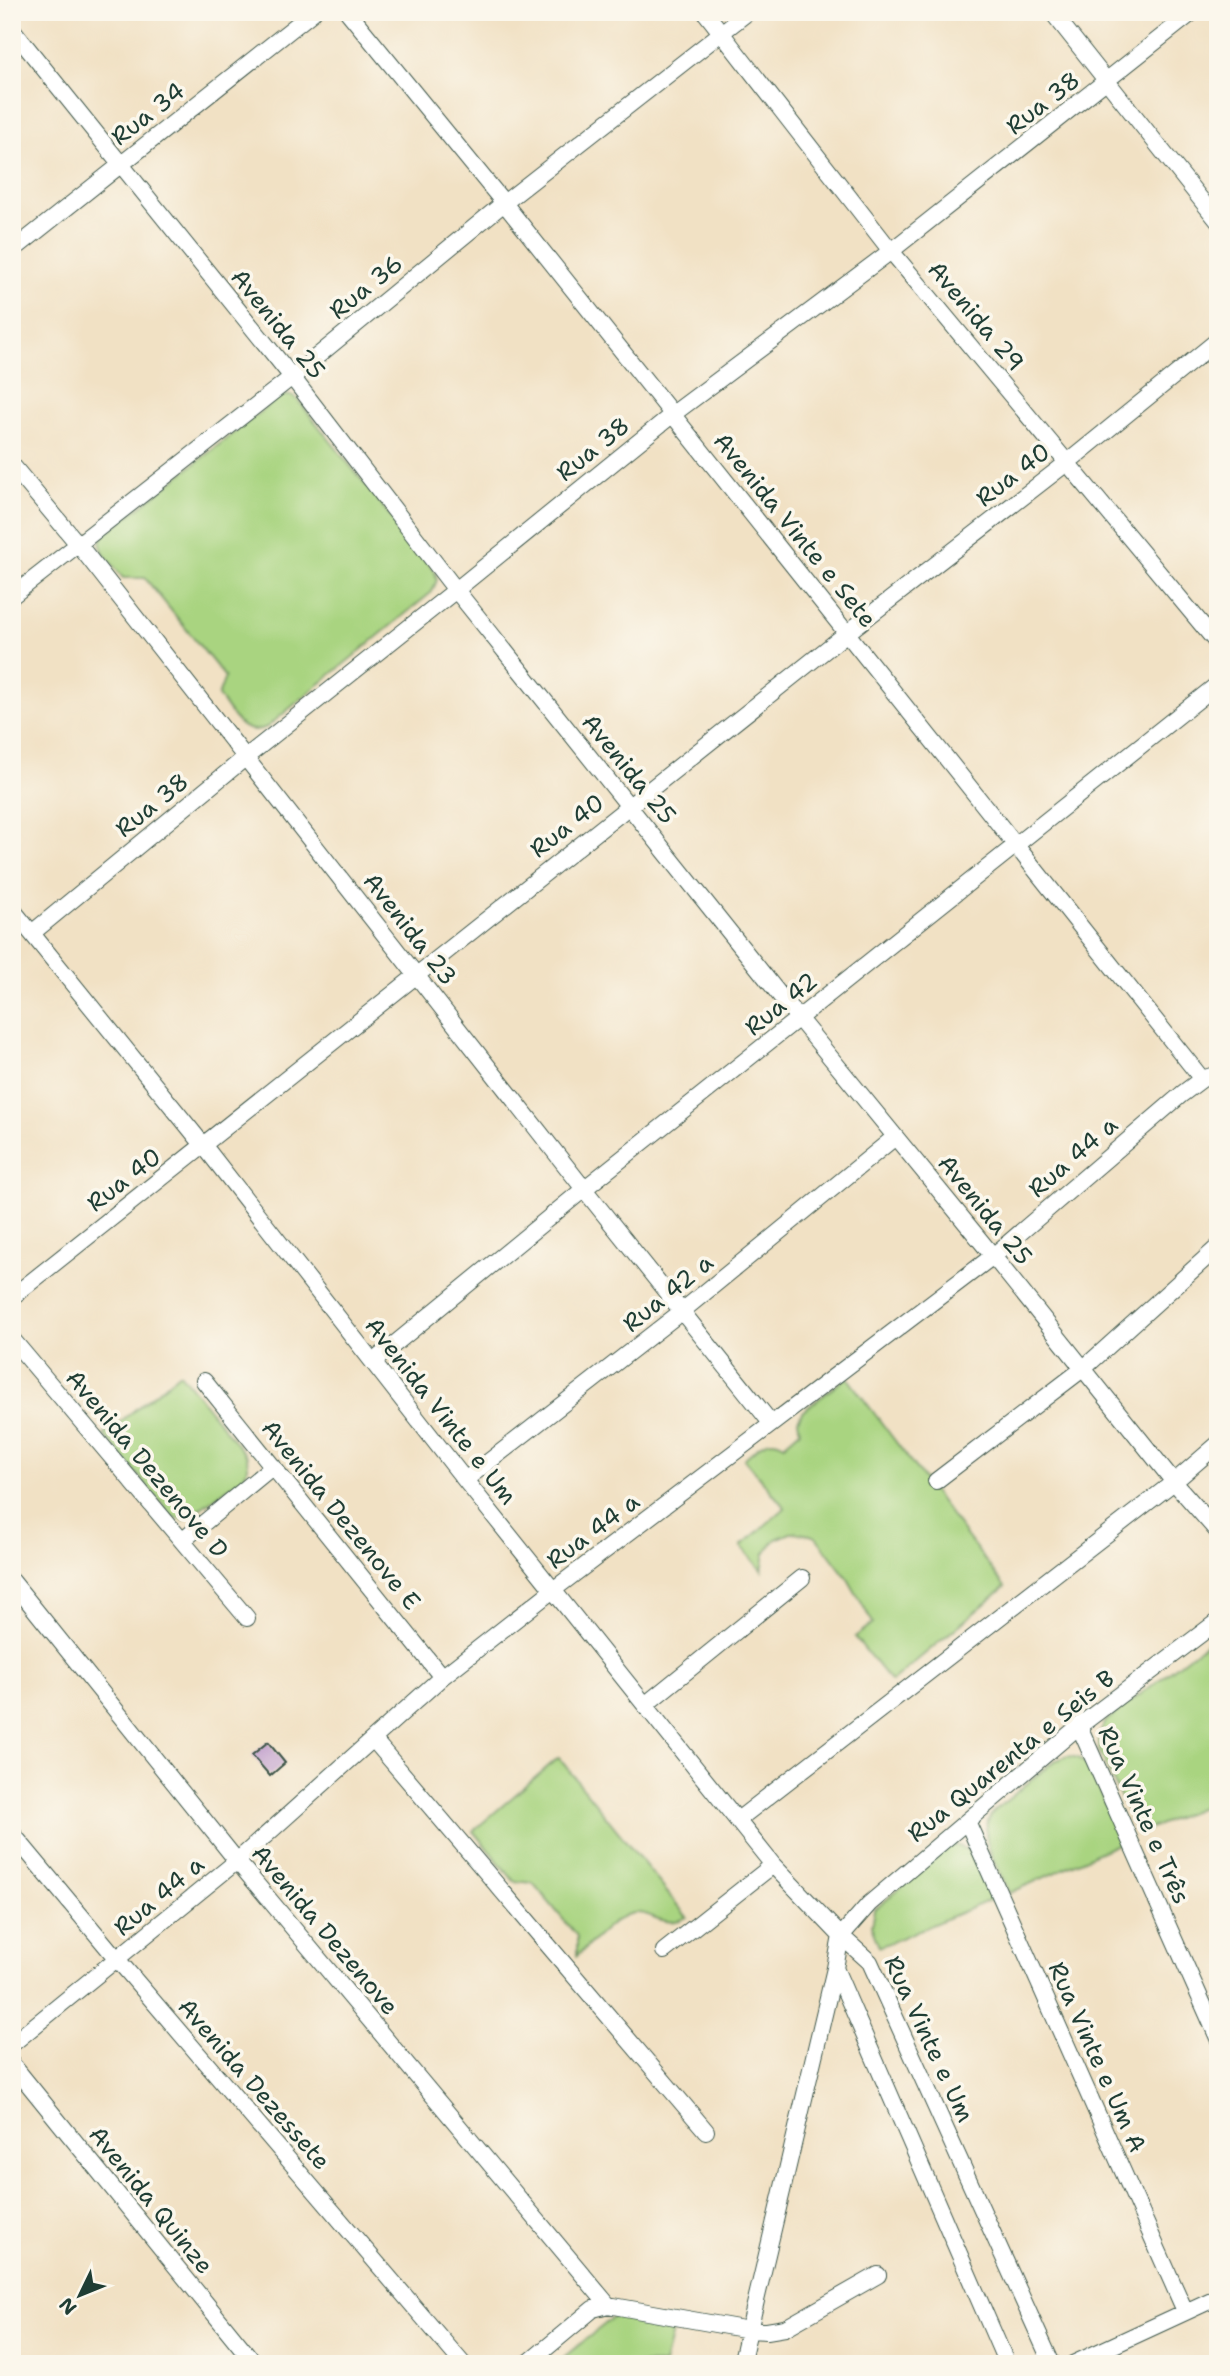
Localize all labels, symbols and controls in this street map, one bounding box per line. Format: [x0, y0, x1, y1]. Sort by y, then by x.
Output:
street label: Rua 38 [999, 64, 1087, 142]
street label: Rua 34 [104, 75, 192, 153]
street label: Rua 36 [323, 248, 409, 326]
street label: Avenida 29 [921, 254, 1031, 378]
street label: Avenida 25 [224, 262, 332, 386]
street label: Rua 38 [550, 410, 636, 488]
street label: Avenida Vinte e Sete [706, 426, 884, 634]
street label: Rua 40 [969, 436, 1057, 514]
street label: Avenida 25 [575, 707, 683, 831]
street label: Rua 38 [109, 766, 195, 844]
street label: Rua 40 [523, 787, 611, 865]
street label: Avenida 23 [356, 866, 464, 992]
street label: Rua 42 [738, 965, 824, 1043]
street label: Rua 44 a [1021, 1109, 1125, 1205]
street label: Rua 40 [80, 1141, 168, 1219]
street label: Avenida 25 [931, 1148, 1039, 1272]
street label: Rua 42 a [616, 1247, 720, 1339]
street label: Avenida Vinte e Um [358, 1311, 524, 1511]
street label: Avenida Dezenove D [59, 1363, 235, 1565]
street label: Avenida Dezenove E [254, 1413, 428, 1617]
street label: Rua 44 a [540, 1485, 646, 1577]
street label: Rua Quarenta e Seis B [901, 1662, 1121, 1850]
street label: Rua Vinte e Três [1091, 1721, 1197, 1909]
street label: Avenida Dezenove [244, 1838, 406, 2022]
street label: Rua 44 a [107, 1849, 211, 1943]
street label: Rua Vinte e Um [876, 1951, 982, 2127]
street label: Rua Vinte e Um A [1041, 1957, 1153, 2157]
street label: Avenida Dezessete [171, 1991, 337, 2177]
street label: Avenida Quinze [81, 2119, 221, 2281]
north arrow [46, 2260, 116, 2330]
text: N [54, 2292, 82, 2320]

